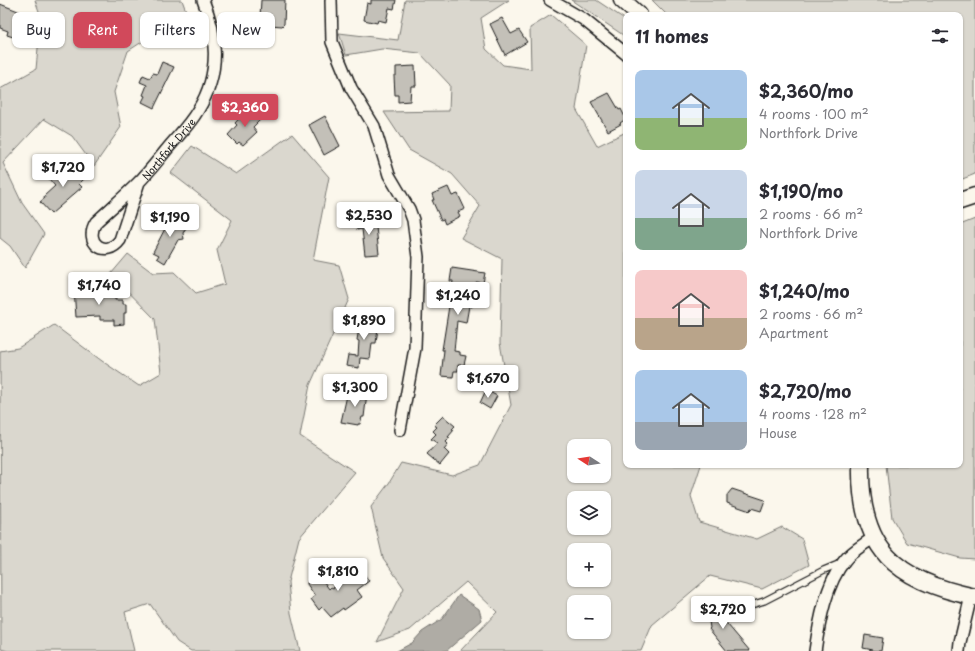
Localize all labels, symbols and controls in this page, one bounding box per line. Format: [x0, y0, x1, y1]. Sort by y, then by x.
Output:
chip: Buy [12, 12, 65, 48]
chip: Rent [73, 12, 132, 48]
chip: Filters [140, 12, 209, 48]
chip: New [217, 12, 275, 48]
text: 11 homes [635, 23, 709, 49]
icon: filters [929, 25, 951, 47]
text: $2,360/mo [759, 78, 853, 104]
icon: home [667, 86, 715, 134]
pin: $2,360 [212, 94, 278, 128]
text: $2,360 [221, 97, 269, 116]
text: 4 rooms · 100 m² [759, 104, 869, 123]
street label: Northfork Drive [138, 115, 198, 182]
text: Northfork Drive [759, 123, 858, 142]
pin: $1,720 [30, 154, 96, 188]
text: $1,720 [41, 157, 85, 176]
text: $1,190/mo [759, 178, 843, 204]
icon: home [667, 186, 715, 234]
pin: $2,530 [336, 202, 402, 236]
pin: $1,190 [137, 204, 203, 238]
text: 2 rooms · 66 m² [759, 204, 863, 223]
text: $2,530 [346, 205, 392, 224]
text: $1,190 [150, 207, 190, 226]
text: Northfork Drive [759, 223, 858, 242]
pin: $1,740 [66, 272, 132, 306]
text: $1,740 [77, 275, 121, 294]
text: $1,240/mo [759, 278, 849, 304]
pin: $1,240 [425, 282, 491, 316]
text: $1,240 [436, 285, 480, 304]
icon: home [667, 286, 715, 334]
text: 2 rooms · 66 m² [759, 304, 863, 323]
pin: $1,890 [331, 307, 397, 341]
text: $1,890 [342, 310, 386, 329]
text: Apartment [759, 323, 828, 342]
pin: $1,670 [455, 365, 521, 399]
text: $1,670 [466, 368, 510, 387]
pin: $1,300 [322, 374, 388, 408]
text: $1,300 [332, 377, 378, 396]
text: $2,720/mo [759, 378, 851, 404]
icon: home [667, 386, 715, 434]
text: 4 rooms · 128 m² [759, 404, 867, 423]
text: House [759, 423, 797, 442]
north arrow [567, 439, 611, 483]
map controls [567, 439, 611, 639]
button: layers [567, 491, 611, 535]
button: + [567, 543, 611, 587]
pin: $1,810 [305, 558, 371, 592]
text: $1,810 [317, 561, 359, 580]
button: − [567, 595, 611, 639]
pin: $2,720 [690, 596, 756, 630]
text: $2,720 [700, 599, 746, 618]

